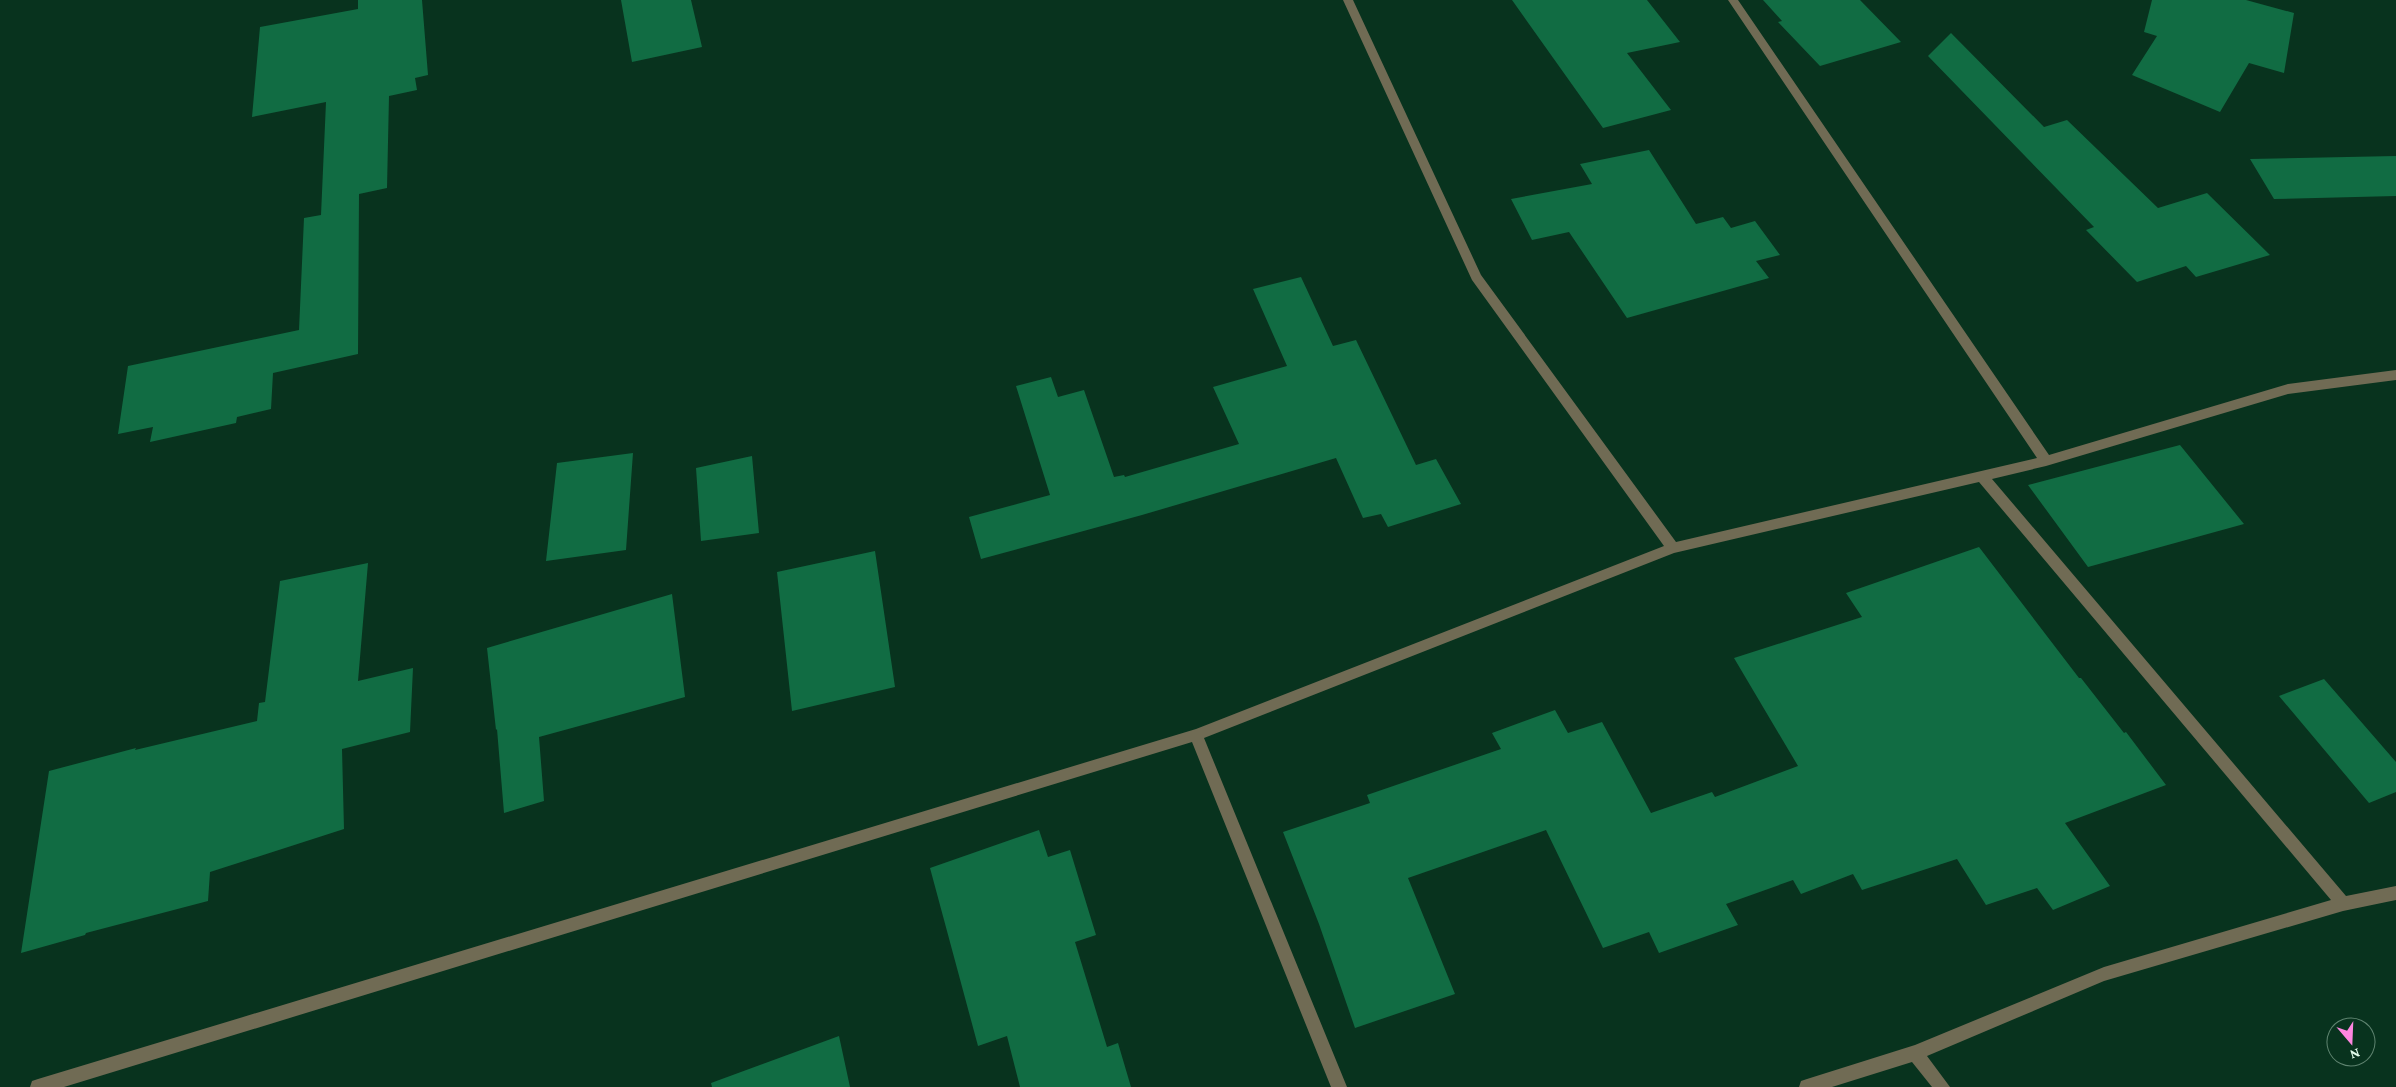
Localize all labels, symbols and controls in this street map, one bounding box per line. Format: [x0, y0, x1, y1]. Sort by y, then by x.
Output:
north arrow [2326, 1017, 2376, 1067]
text: N [2348, 1045, 2362, 1064]

